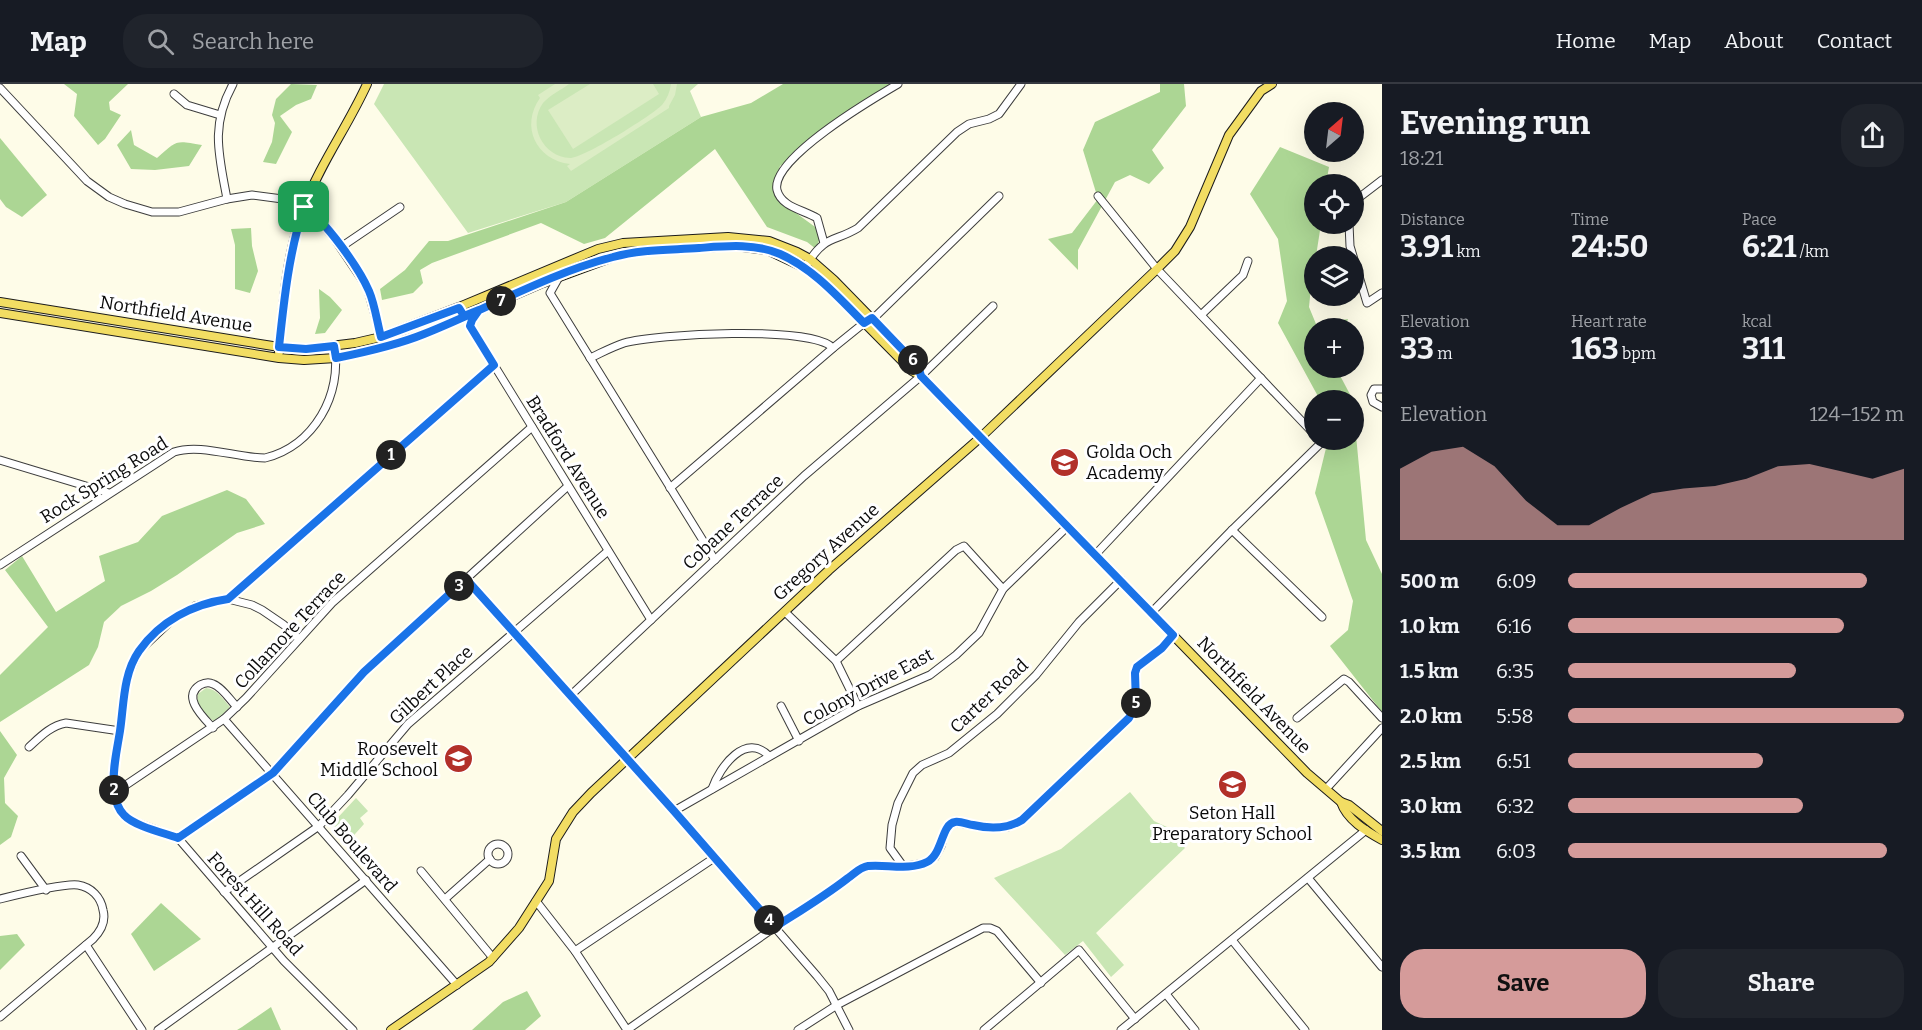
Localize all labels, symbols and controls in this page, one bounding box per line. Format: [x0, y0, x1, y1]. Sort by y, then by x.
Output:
search box [123, 14, 543, 68]
text: Map [30, 25, 87, 58]
icon: search [144, 25, 177, 58]
text: Search here [192, 28, 314, 55]
text: Home [1556, 28, 1616, 54]
text: Map [1649, 28, 1691, 54]
text: About [1724, 28, 1784, 54]
text: Contact [1817, 28, 1892, 54]
north arrow [1304, 102, 1364, 162]
map controls [1304, 102, 1364, 450]
text: Evening run [1400, 103, 1590, 143]
button: share [1841, 104, 1904, 167]
text: 18:21 [1400, 146, 1443, 170]
button: locate [1304, 174, 1364, 234]
pin [278, 181, 329, 232]
icon: arrive [287, 190, 320, 223]
text: Distance [1400, 210, 1465, 229]
text: Time [1571, 210, 1609, 229]
text: Pace [1742, 210, 1777, 229]
text: 3.91 [1400, 229, 1453, 265]
text: 24:50 [1571, 229, 1649, 265]
text: 6:21 [1742, 229, 1797, 265]
text: km [1453, 242, 1481, 261]
text: /km [1797, 242, 1829, 261]
button: layers [1304, 246, 1364, 306]
pin: 7 [486, 286, 516, 316]
street label: Northfield Avenue [98, 291, 254, 337]
text: 7 [497, 291, 505, 310]
text: Elevation [1400, 312, 1470, 331]
text: Heart rate [1571, 312, 1647, 331]
text: kcal [1742, 312, 1772, 331]
button: + [1304, 318, 1364, 378]
text: 33 [1400, 331, 1434, 367]
text: 163 [1571, 331, 1619, 367]
text: 311 [1742, 331, 1785, 367]
text: m [1434, 344, 1453, 363]
text: bpm [1619, 344, 1656, 363]
pin: 6 [898, 345, 928, 375]
text: 6 [908, 350, 918, 369]
button: − [1304, 390, 1364, 450]
street label: Bradford Avenue [521, 392, 615, 522]
text: Elevation [1400, 402, 1487, 426]
text: 124–152 m [1809, 402, 1904, 426]
street label: Rock Spring Road [36, 432, 172, 528]
pin: 1 [376, 440, 406, 470]
place label: Golda Och Academy [1086, 441, 1172, 484]
text: 1 [388, 445, 394, 464]
school or university icon: Golda Och Academy [1049, 446, 1081, 478]
street label: Cobane Terrace [678, 470, 788, 574]
street label: Gregory Avenue [768, 499, 884, 605]
street label: Collamore Terrace [230, 567, 350, 693]
text: 500 m [1400, 569, 1459, 593]
text: 6:09 [1496, 569, 1537, 593]
pin: 3 [444, 571, 474, 601]
text: 3 [454, 576, 464, 595]
text: 1.0 km [1400, 614, 1460, 638]
text: 6:16 [1496, 614, 1532, 638]
street label: Northfield Avenue [1193, 632, 1315, 758]
street label: Gilbert Place [385, 641, 477, 729]
street label: Colony Drive East [799, 643, 937, 731]
street label: Carter Road [945, 654, 1033, 738]
text: 1.5 km [1400, 659, 1459, 683]
text: 6:35 [1496, 659, 1534, 683]
pin: 5 [1121, 688, 1151, 718]
text: 5 [1132, 693, 1140, 712]
text: 2.0 km [1400, 704, 1462, 728]
text: 5:58 [1496, 704, 1534, 728]
place label: Roosevelt Middle School [320, 738, 438, 781]
school or university icon: Roosevelt Middle School [443, 743, 475, 775]
text: 2.5 km [1400, 749, 1461, 773]
text: 6:51 [1496, 749, 1531, 773]
school or university icon: Seton Hall Preparatory School [1216, 768, 1248, 800]
pin: 2 [99, 775, 129, 805]
text: 2 [109, 780, 119, 799]
street label: Club Boulevard [302, 787, 402, 897]
text: 3.0 km [1400, 794, 1462, 818]
text: 6:32 [1496, 794, 1534, 818]
place label: Seton Hall Preparatory School [1152, 802, 1312, 845]
text: 3.5 km [1400, 839, 1461, 863]
text: 6:03 [1496, 839, 1536, 863]
street label: Forest Hill Road [203, 848, 307, 961]
pin: 4 [754, 905, 784, 935]
text: 4 [764, 910, 774, 929]
button: Save [1400, 949, 1646, 1018]
button: Share [1658, 949, 1904, 1018]

